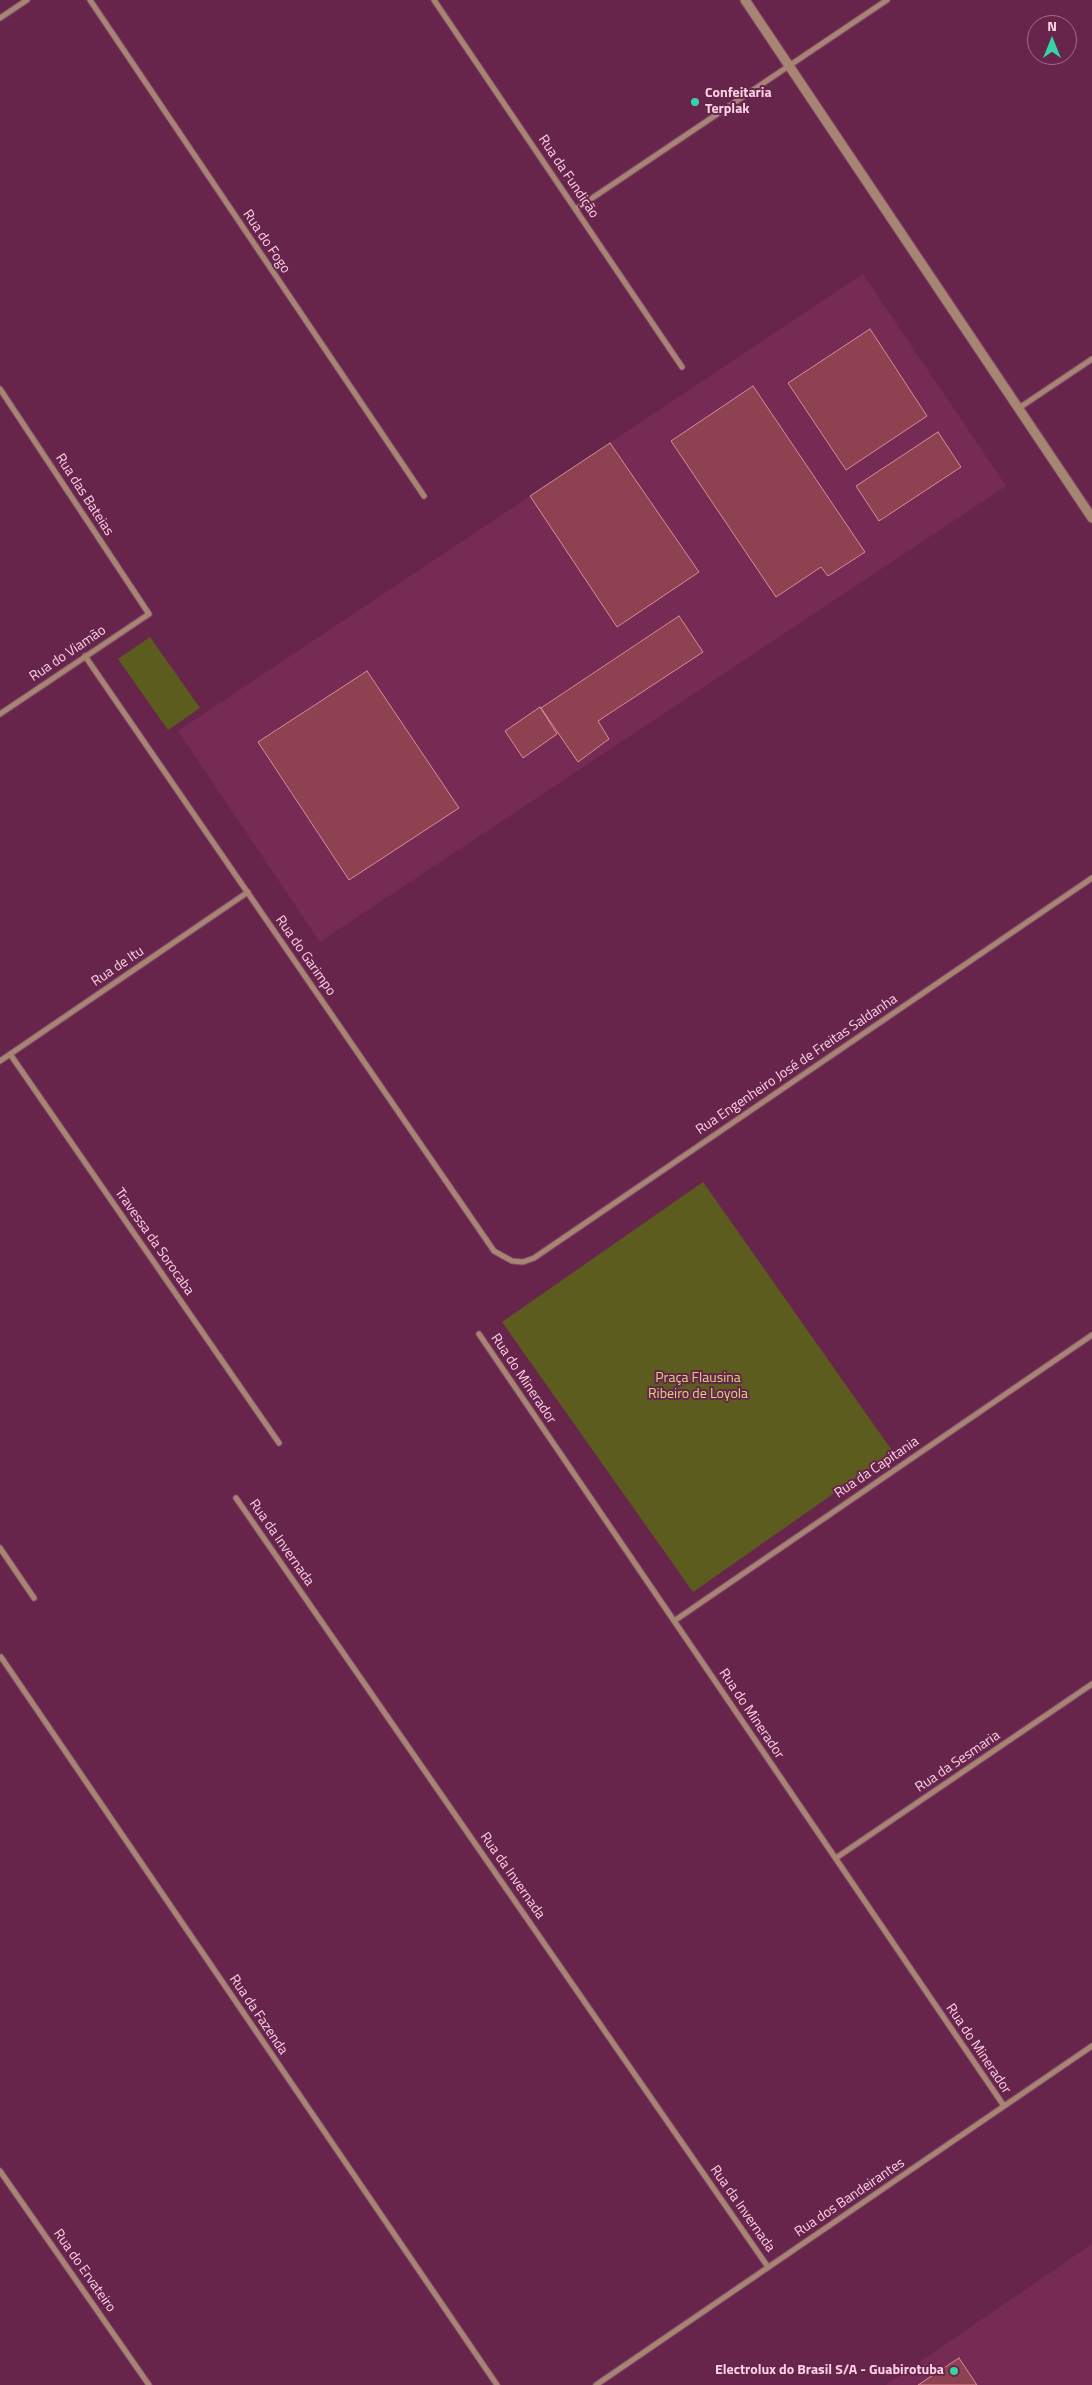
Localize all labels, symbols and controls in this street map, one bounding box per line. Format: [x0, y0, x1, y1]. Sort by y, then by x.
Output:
north arrow [1027, 15, 1077, 65]
text: N [1047, 15, 1057, 36]
place label: Confeitaria Terplak [705, 86, 772, 118]
marker: Confeitaria Terplak [689, 96, 701, 108]
street label: Rua da Fundição [534, 132, 602, 222]
street label: Rua do Fogo [239, 207, 293, 277]
street label: Rua das Bateias [51, 451, 117, 539]
street label: Rua do Viamão [27, 622, 109, 686]
street label: Rua do Garimpo [271, 913, 339, 999]
street label: Rua de Itu [89, 943, 147, 991]
street label: Rua Engenheiro José de Freitas Saldanha [693, 991, 901, 1139]
street label: Travessa da Sorocaba [111, 1185, 197, 1299]
street label: Rua do Minerador [487, 1331, 559, 1427]
park label: Praça Flausina Ribeiro de Loyola [648, 1371, 748, 1404]
street label: Rua da Capitania [832, 1434, 922, 1502]
street label: Rua da Invernada [245, 1496, 317, 1590]
street label: Rua do Minerador [715, 1666, 787, 1762]
street label: Rua da Sesmaria [913, 1728, 1003, 1796]
street label: Rua da Invernada [476, 1829, 548, 1923]
street label: Rua da Fazenda [225, 1972, 291, 2058]
street label: Rua do Minerador [942, 2001, 1014, 2097]
street label: Rua dos Bandeirantes [792, 2155, 908, 2241]
street label: Rua da Invernada [706, 2162, 778, 2256]
street label: Rua do Ervateiro [49, 2226, 119, 2316]
place label: Electrolux do Brasil S/A - Guabirotuba [715, 2363, 944, 2379]
marker: Electrolux do Brasil S/A - Guabirotuba [948, 2365, 960, 2377]

